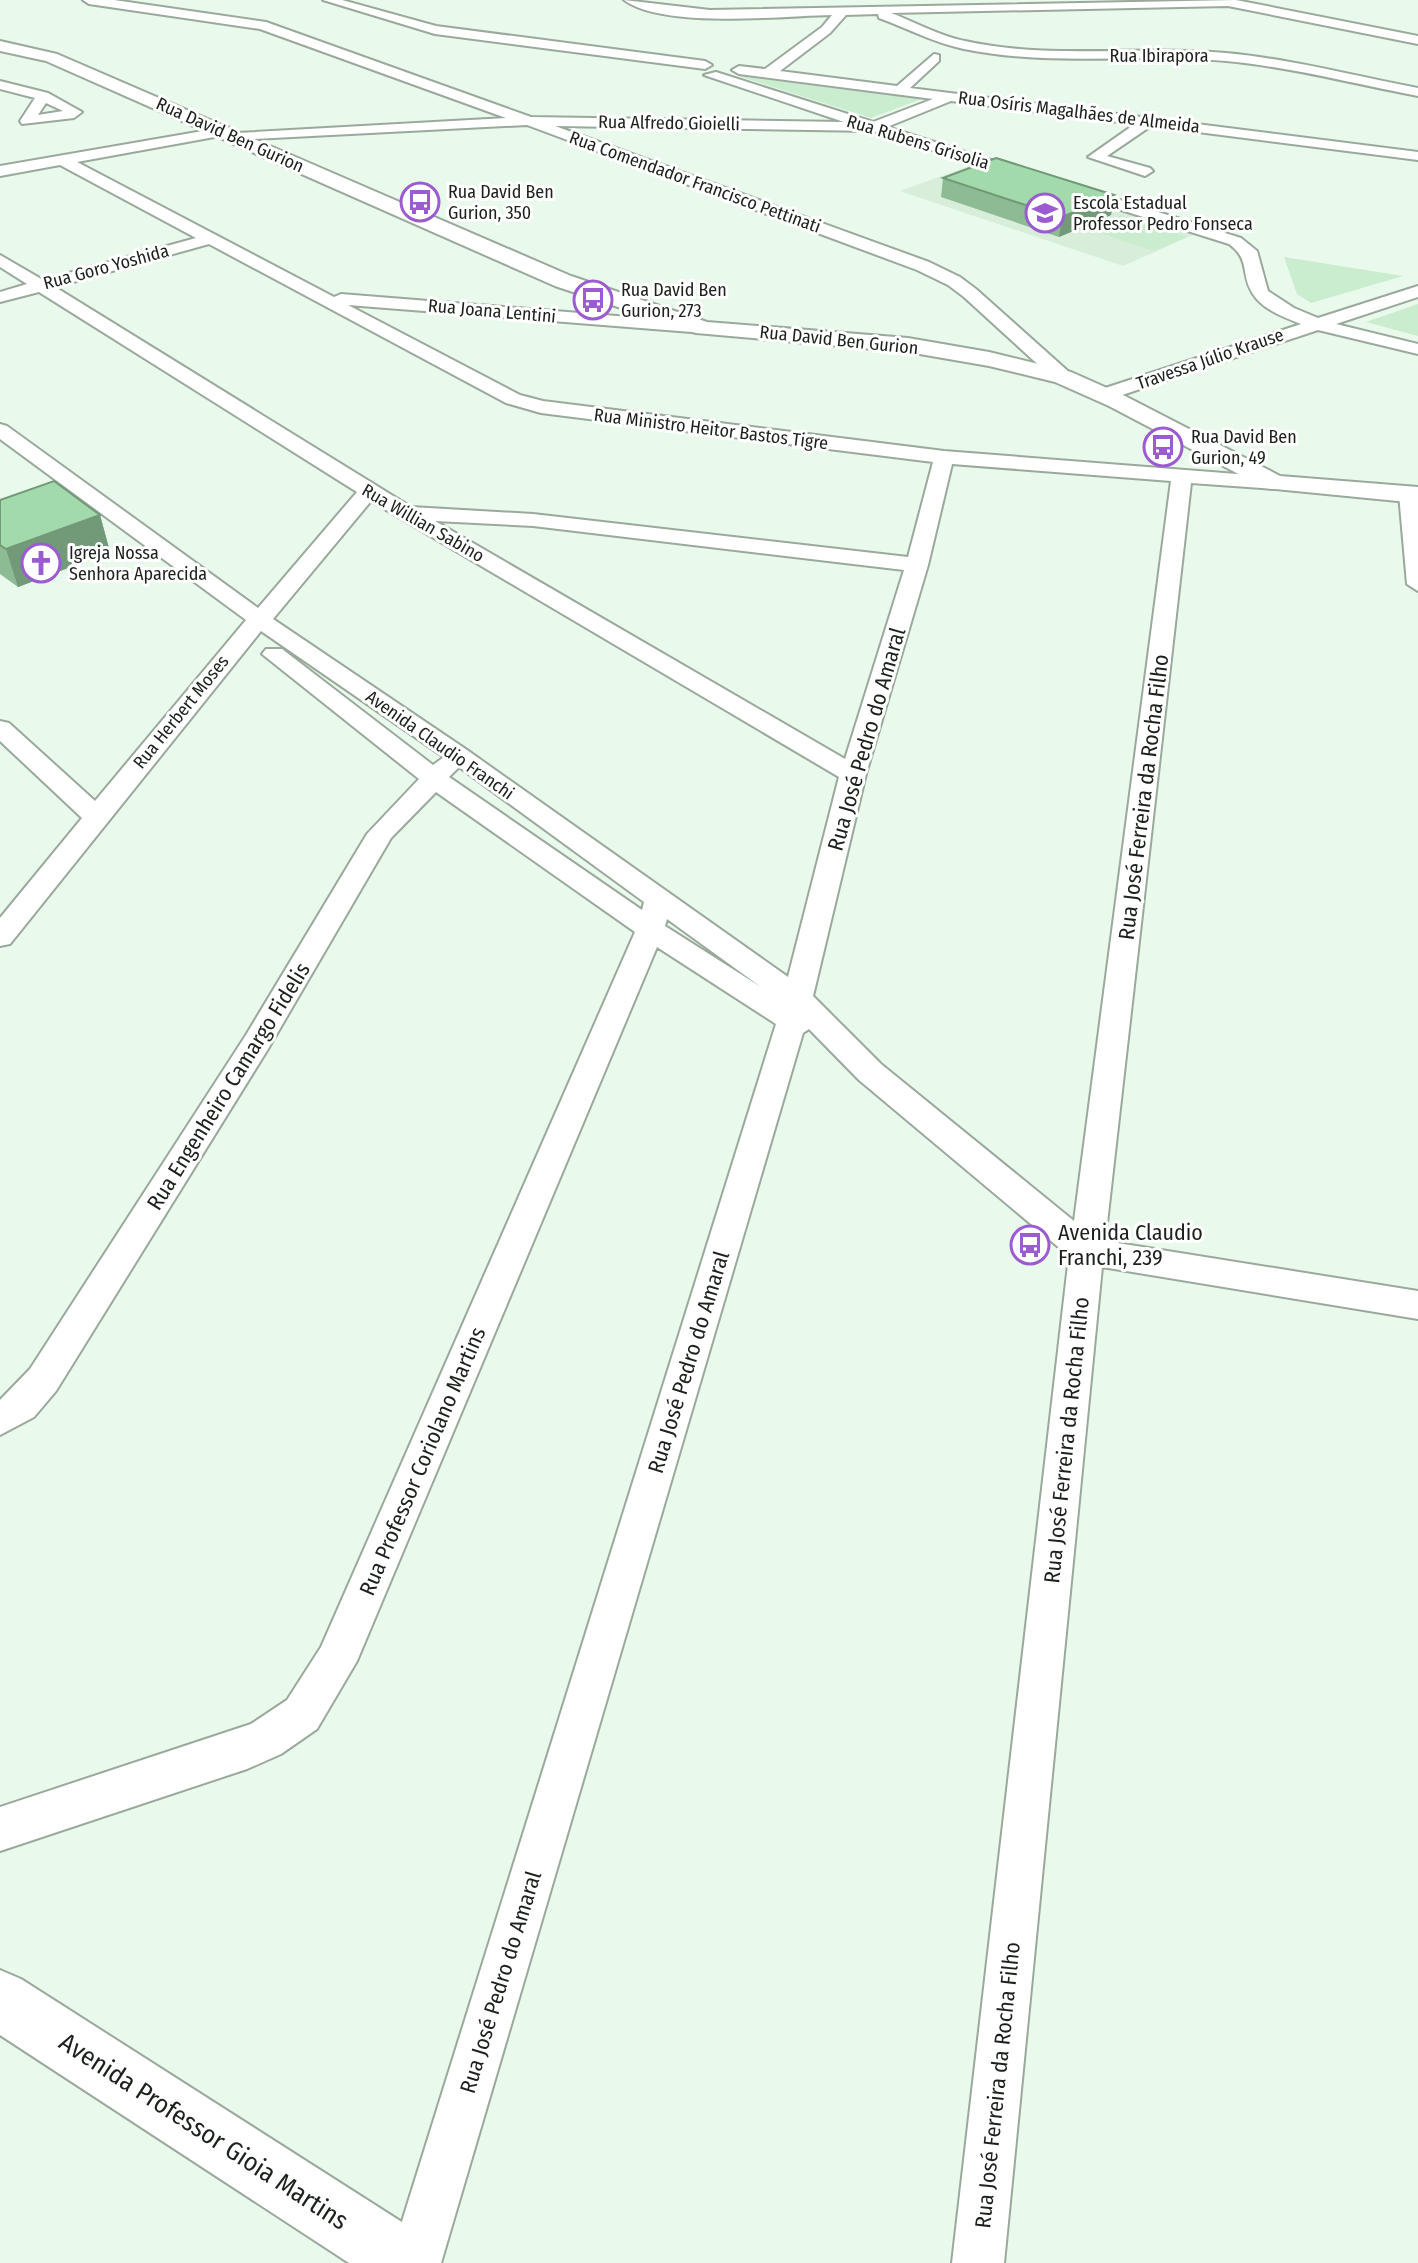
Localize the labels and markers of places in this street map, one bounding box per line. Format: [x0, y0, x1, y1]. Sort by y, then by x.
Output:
bus stop icon: Rua David Ben Gurion, 350 [399, 181, 441, 223]
place label: Rua David Ben Gurion, 350 [448, 181, 554, 224]
school or university icon: Escola Estadual Professor Pedro Fonseca [1024, 192, 1066, 234]
place label: Escola Estadual Professor Pedro Fonseca [1073, 192, 1253, 235]
bus stop icon: Rua David Ben Gurion, 273 [572, 279, 614, 321]
place label: Rua David Ben Gurion, 273 [621, 279, 727, 322]
bus stop icon: Rua David Ben Gurion, 49 [1142, 426, 1184, 468]
place label: Rua David Ben Gurion, 49 [1191, 426, 1297, 469]
church icon: Igreja Nossa Senhora Aparecida [20, 542, 62, 584]
place label: Igreja Nossa Senhora Aparecida [69, 542, 207, 585]
place label: Avenida Claudio Franchi, 239 [1058, 1219, 1203, 1271]
bus stop icon: Avenida Claudio Franchi, 239 [1009, 1224, 1051, 1266]

